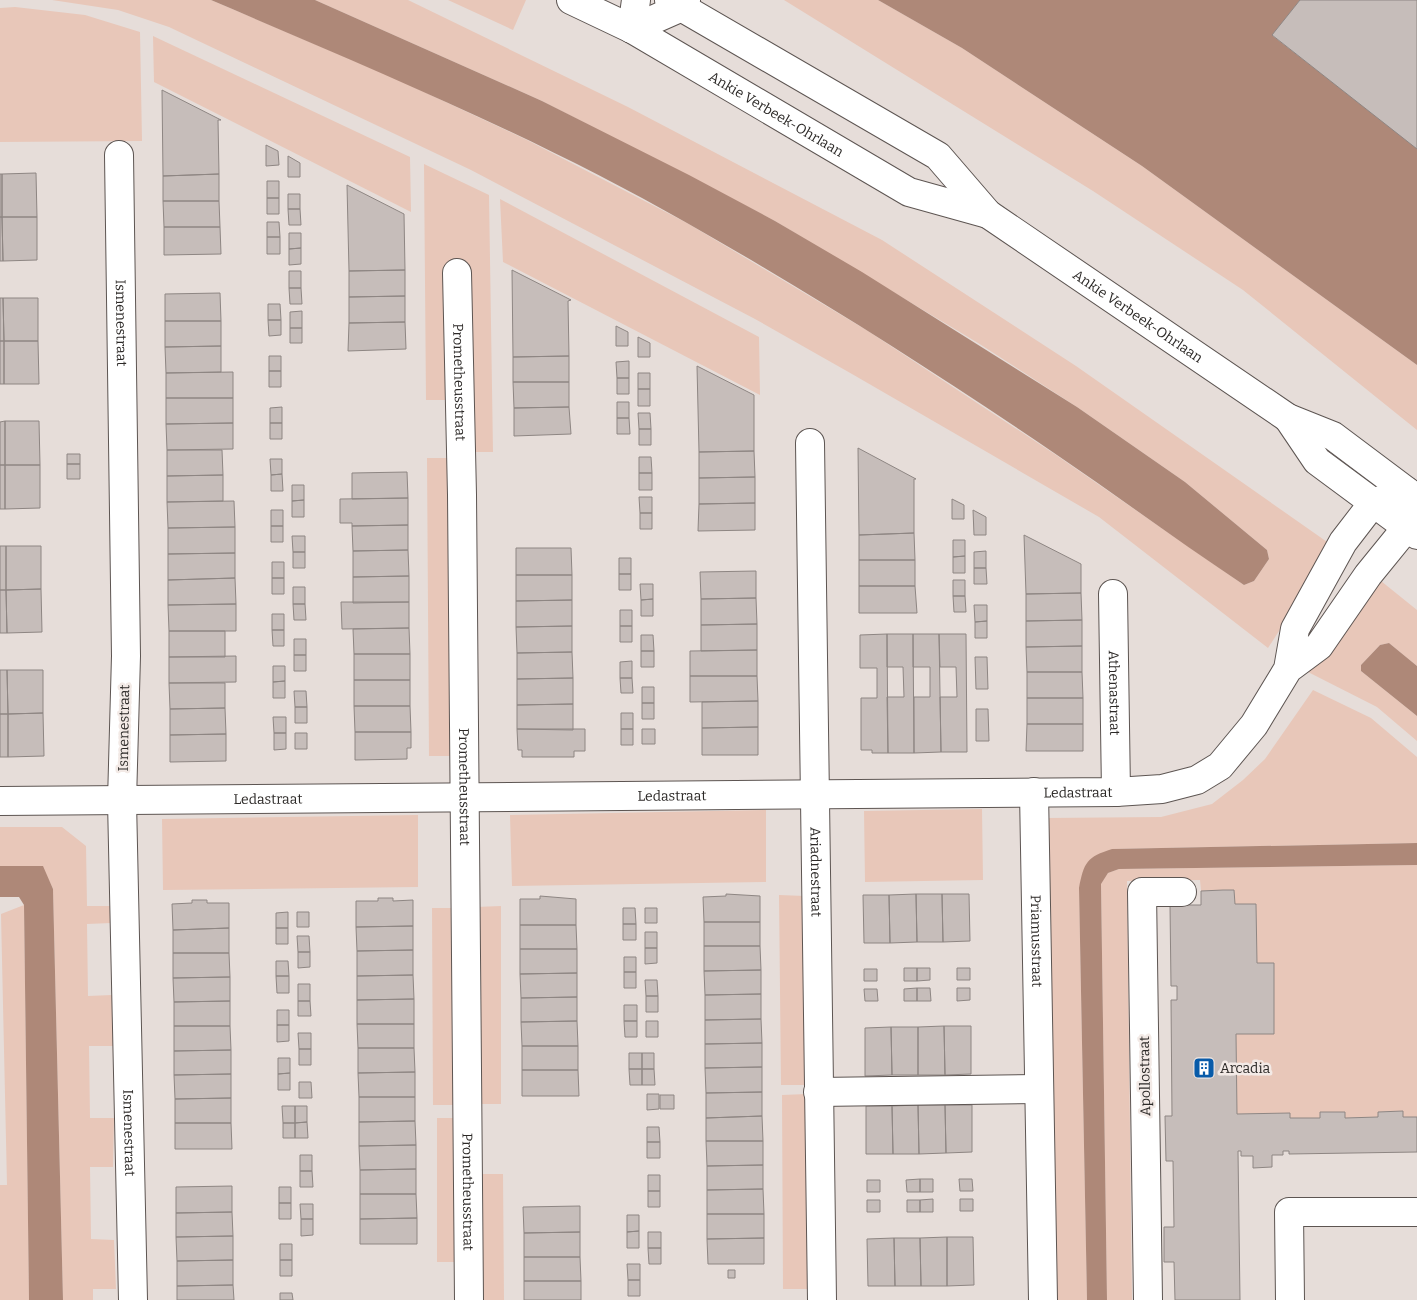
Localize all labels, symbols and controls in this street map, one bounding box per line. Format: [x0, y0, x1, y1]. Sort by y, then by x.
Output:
street label: Ankie Verbeek-Ohrlaan [706, 68, 847, 160]
street label: Ankie Verbeek-Ohrlaan [1070, 266, 1206, 366]
street label: Ismenestraat [112, 279, 130, 367]
street label: Prometheusstraat [450, 323, 469, 441]
street label: Athenastraat [1105, 650, 1124, 736]
street label: Ismenestraat [115, 684, 133, 772]
street label: Prometheusstraat [456, 728, 474, 846]
street label: Ledastraat [1043, 784, 1113, 801]
street label: Ledastraat [637, 787, 707, 804]
street label: Ledastraat [233, 790, 303, 808]
street label: Ariadnestraat [807, 827, 825, 917]
street label: Priamusstraat [1027, 895, 1046, 987]
street label: Apollostraat [1136, 1036, 1154, 1116]
building icon: Arcadia [1192, 1056, 1216, 1080]
place label: Arcadia [1220, 1060, 1270, 1077]
street label: Ismenestraat [120, 1089, 139, 1176]
street label: Prometheusstraat [459, 1133, 477, 1251]

